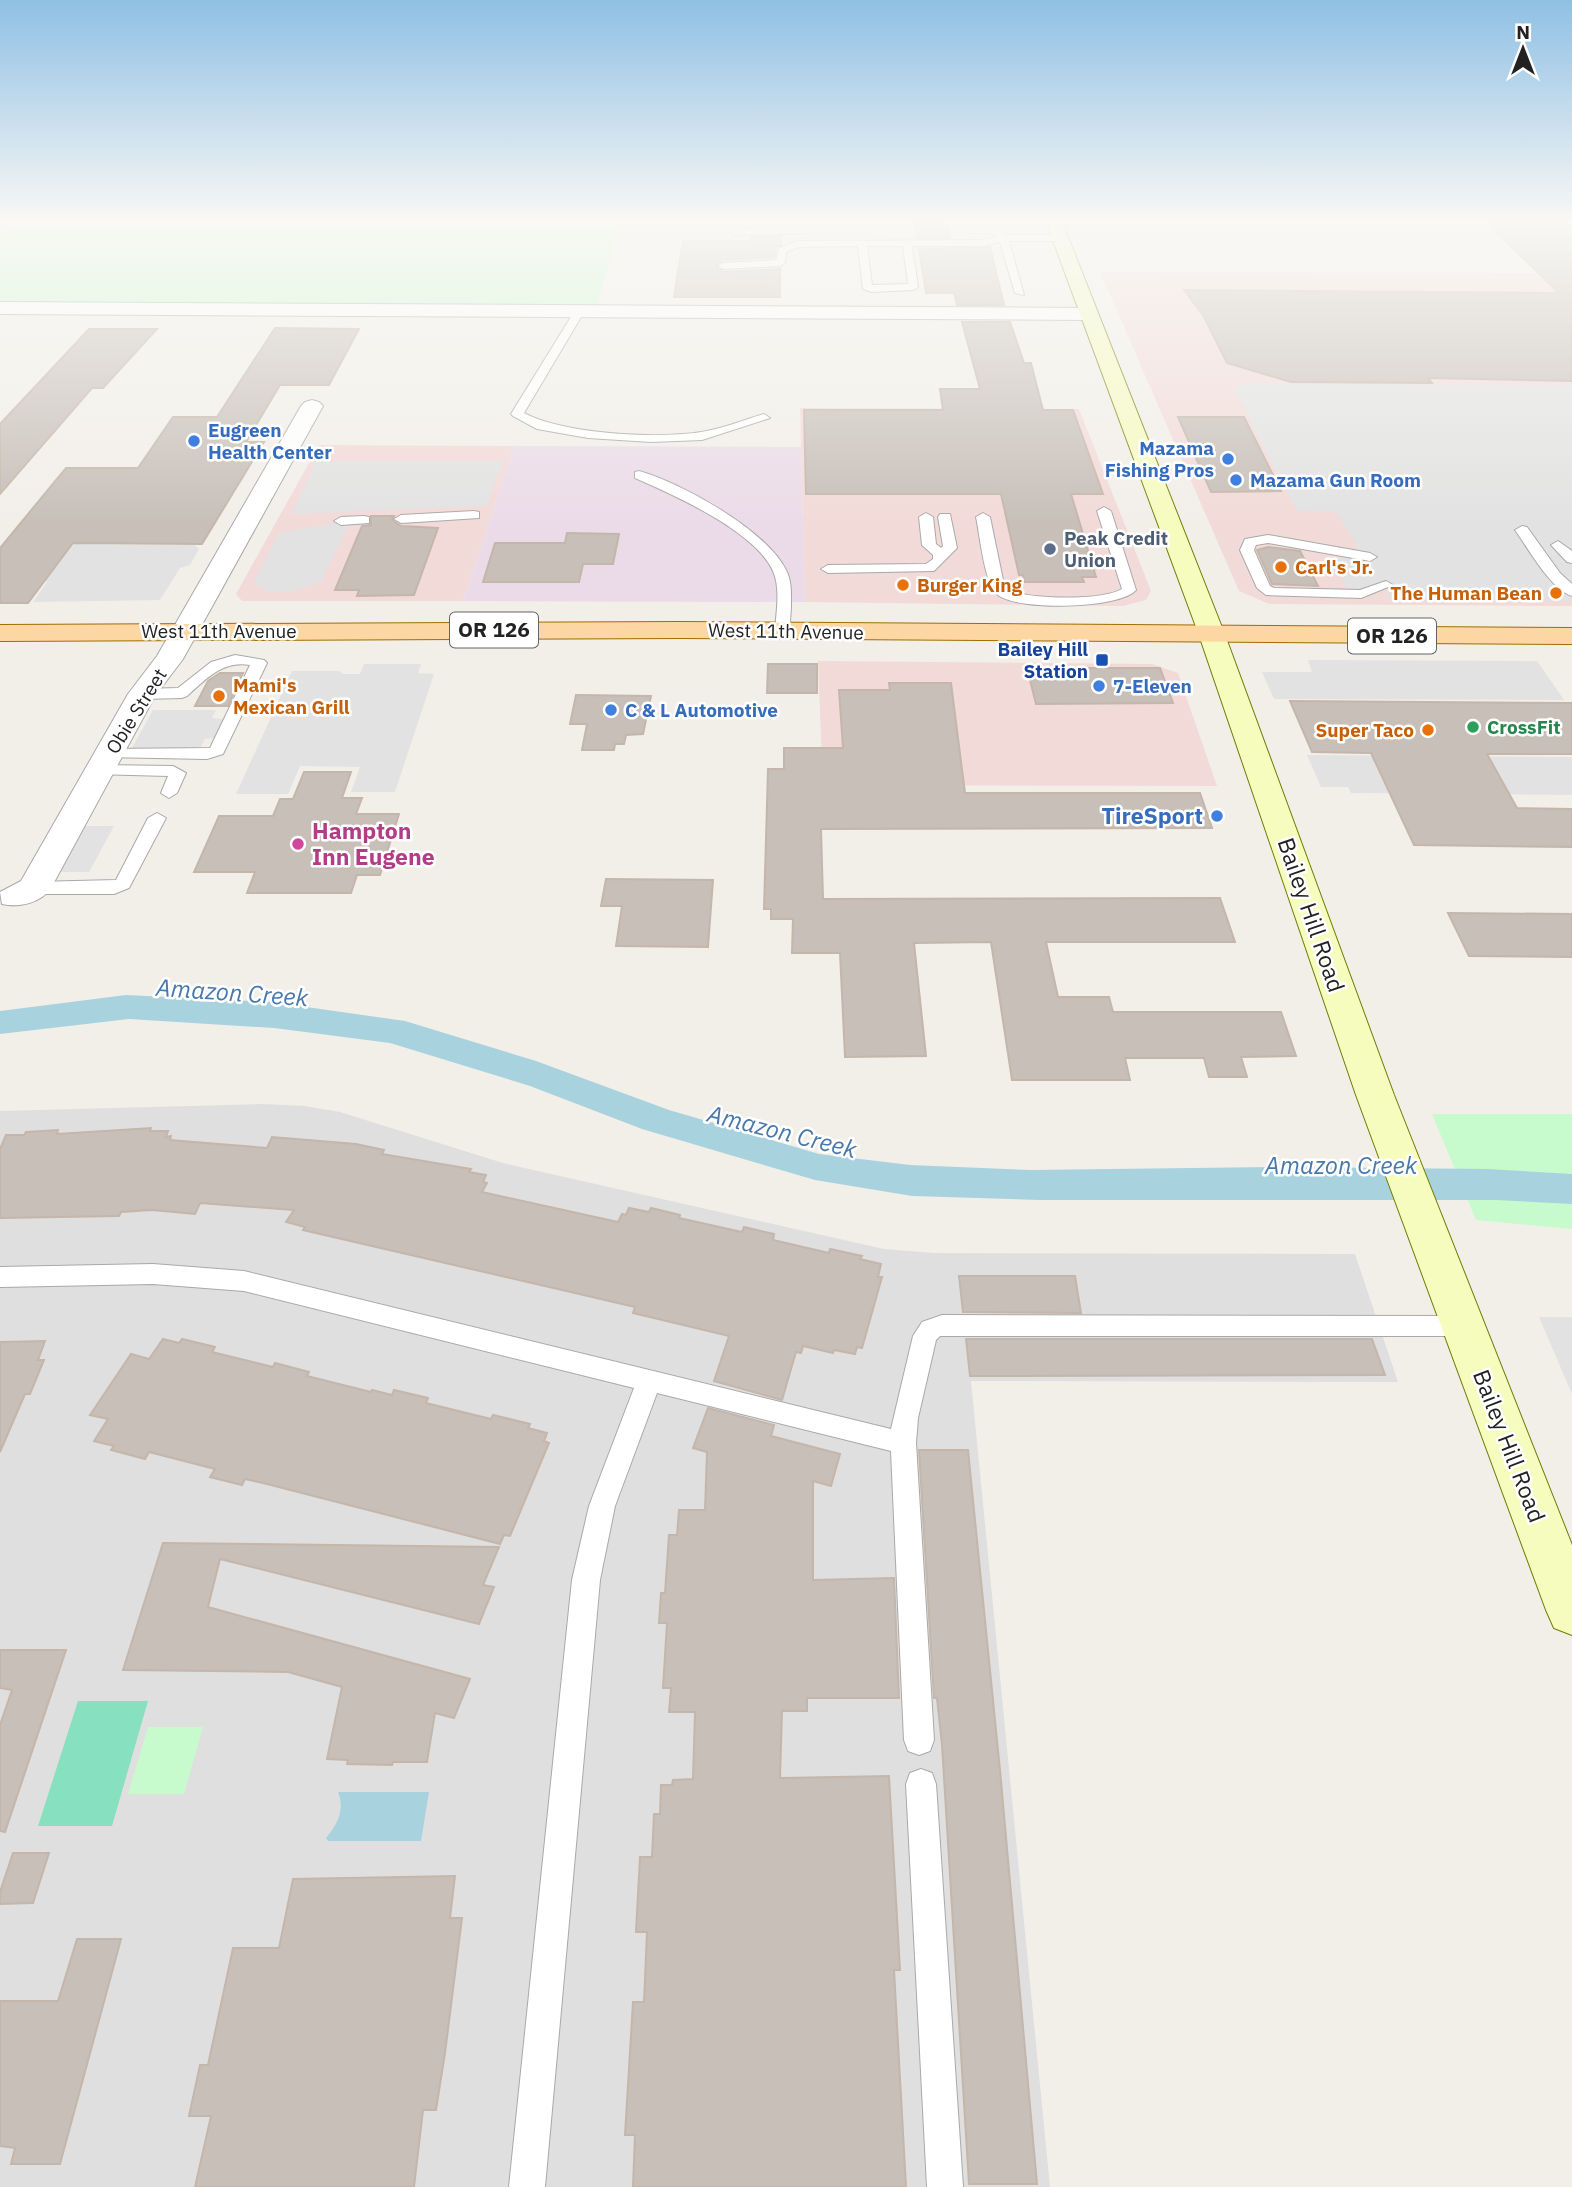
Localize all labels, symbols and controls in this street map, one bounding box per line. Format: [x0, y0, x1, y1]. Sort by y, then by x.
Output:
north arrow [1488, 14, 1558, 84]
text: N [1516, 20, 1530, 44]
place label: Eugreen Health Center [208, 418, 332, 464]
marker: Eugreen Health Center [186, 433, 202, 449]
place label: Mazama Fishing Pros [1105, 436, 1214, 482]
marker: Mazama Fishing Pros [1220, 451, 1236, 467]
place label: Mazama Gun Room [1250, 468, 1421, 492]
marker: Mazama Gun Room [1228, 472, 1244, 488]
place label: Peak Credit Union [1064, 526, 1168, 572]
marker: Peak Credit Union [1042, 541, 1058, 557]
place label: Carl's Jr. [1295, 555, 1373, 579]
marker: Carl's Jr. [1273, 559, 1289, 575]
place label: Burger King [917, 573, 1023, 597]
marker: Burger King [895, 577, 911, 593]
place label: The Human Bean [1390, 581, 1542, 605]
marker: The Human Bean [1548, 585, 1564, 601]
road number: OR 126 [450, 612, 538, 648]
street label: West 11th Avenue [708, 618, 864, 644]
road number: OR 126 [1348, 618, 1436, 654]
street label: West 11th Avenue [141, 619, 297, 643]
place label: Bailey Hill Station [998, 637, 1088, 683]
marker: Bailey Hill Station [1094, 652, 1110, 668]
street label: Obie Street [100, 664, 172, 758]
place label: Mami's Mexican Grill [233, 673, 350, 719]
place label: 7-Eleven [1113, 674, 1192, 698]
marker: 7-Eleven [1091, 678, 1107, 694]
marker: Mami's Mexican Grill [211, 688, 227, 704]
place label: C & L Automotive [625, 698, 778, 722]
marker: C & L Automotive [603, 702, 619, 718]
place label: CrossFit [1487, 715, 1561, 739]
place label: Super Taco [1315, 718, 1414, 742]
marker: CrossFit [1465, 719, 1481, 735]
marker: Super Taco [1420, 722, 1436, 738]
place label: TireSport [1102, 800, 1203, 830]
marker: TireSport [1209, 808, 1225, 824]
place label: Hampton Inn Eugene [312, 815, 435, 871]
street label: Bailey Hill Road [1271, 833, 1352, 996]
marker: Hampton Inn Eugene [290, 836, 306, 852]
water label: Amazon Creek [154, 971, 310, 1013]
water label: Amazon Creek [703, 1097, 861, 1165]
water label: Amazon Creek [1264, 1149, 1418, 1181]
street label: Bailey Hill Road [1467, 1365, 1553, 1526]

